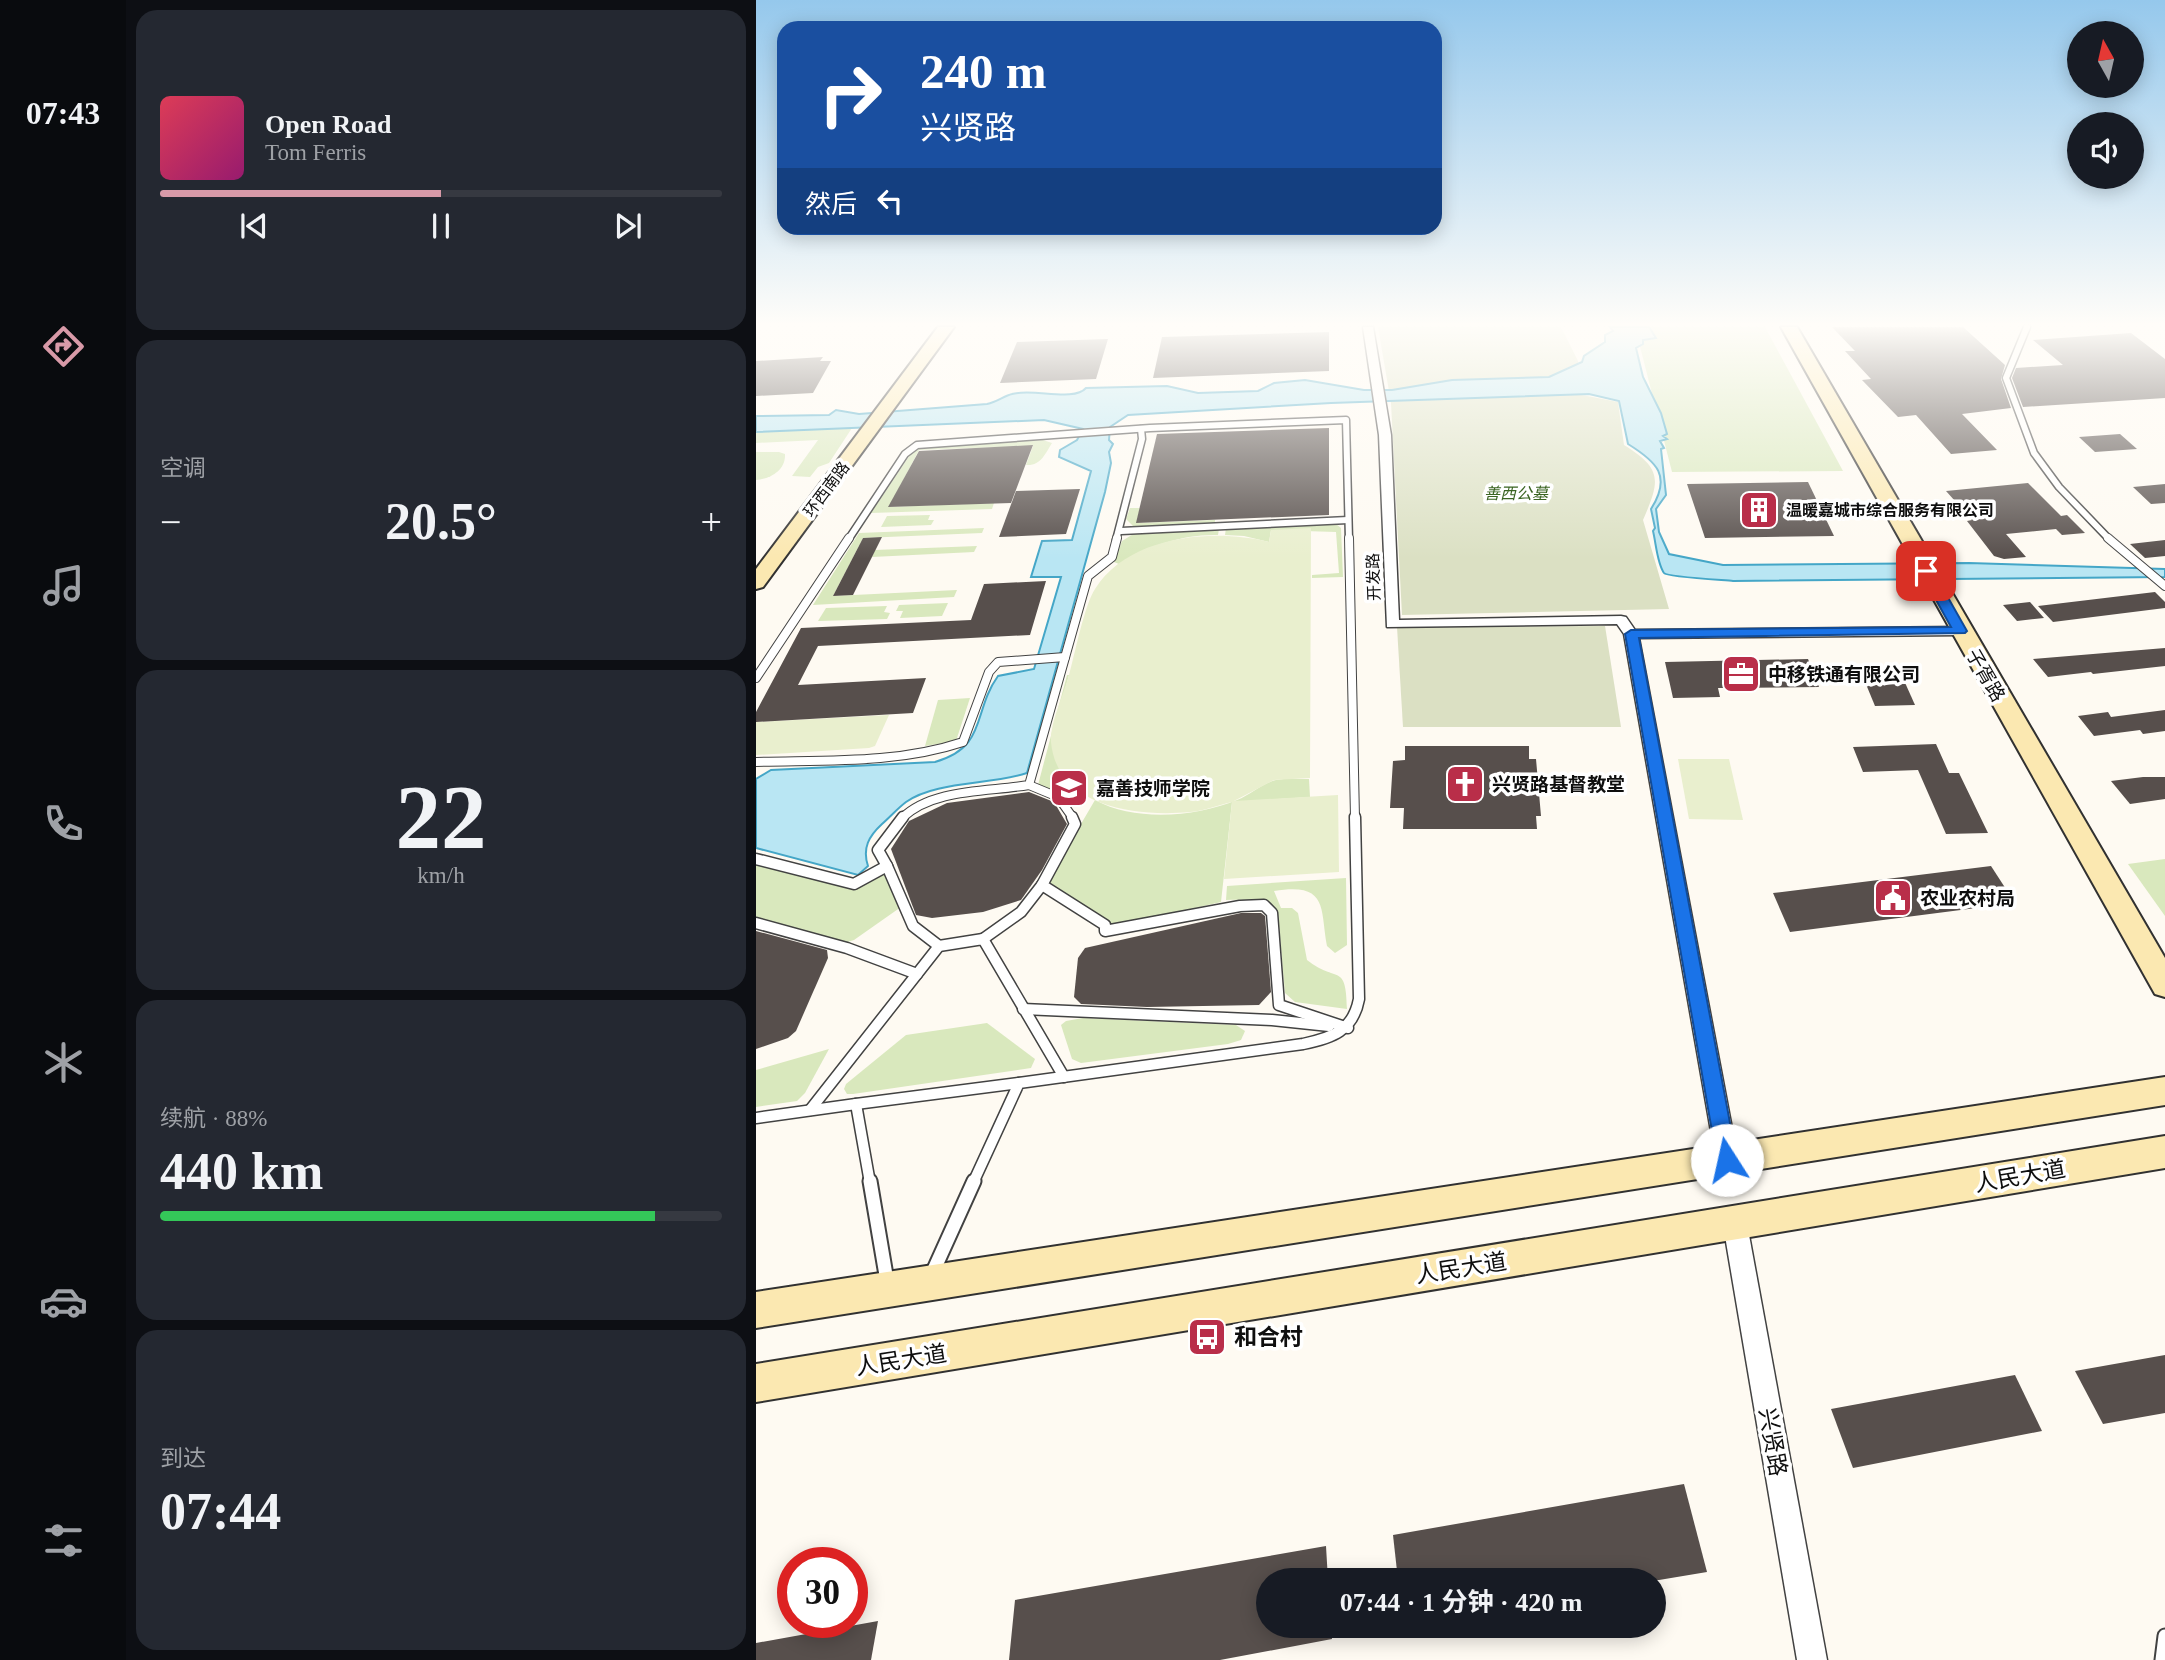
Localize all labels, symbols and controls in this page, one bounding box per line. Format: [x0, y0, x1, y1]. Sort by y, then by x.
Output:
north arrow [2067, 21, 2144, 98]
map controls [2067, 21, 2144, 189]
text: 240 m [920, 44, 1047, 99]
icon: right [805, 49, 896, 140]
text: 07:43 [26, 95, 100, 131]
text: Open Road [265, 110, 391, 139]
text: 兴贤路 [920, 110, 1016, 146]
button: sound [2067, 112, 2144, 189]
text: Tom Ferris [265, 140, 366, 165]
icon: left [871, 182, 909, 220]
text: 然后 [805, 190, 857, 219]
icon: previous [235, 207, 273, 245]
icon: pause [422, 207, 460, 245]
icon: next [609, 207, 647, 245]
icon: directions [39, 322, 88, 371]
text: 空调 [160, 456, 206, 481]
street label: 环西南路 [800, 459, 852, 520]
park label: 善西公墓 [1484, 485, 1551, 502]
building icon: 温暖嘉城市综合服务有限公司 [1738, 489, 1780, 531]
text: 20.5° [385, 493, 497, 550]
text: − [160, 501, 181, 543]
text: + [701, 501, 722, 543]
place label: 温暖嘉城市综合服务有限公司 [1786, 501, 1994, 519]
pin [1896, 541, 1956, 601]
icon: arrive [1907, 552, 1945, 590]
street label: 开发路 [1364, 553, 1383, 601]
icon: music [39, 561, 88, 610]
street label: 子胥路 [1962, 645, 2009, 705]
office icon: 中移铁通有限公司 [1720, 653, 1762, 695]
place label: 中移铁通有限公司 [1768, 664, 1920, 685]
church icon: 兴贤路基督教堂 [1444, 763, 1486, 805]
text: 22 [396, 767, 487, 868]
school or university icon: 嘉善技师学院 [1048, 767, 1090, 809]
place label: 兴贤路基督教堂 [1492, 774, 1625, 795]
place label: 嘉善技师学院 [1096, 778, 1210, 799]
icon: phone [39, 799, 88, 848]
text: km/h [417, 863, 465, 888]
public building icon: 农业农村局 [1872, 877, 1914, 919]
place label: 农业农村局 [1920, 888, 2015, 909]
icon: climate [39, 1038, 88, 1087]
text: 续航 · 88% [160, 1106, 267, 1131]
position arrow [1690, 1123, 1764, 1197]
text: 440 km [160, 1143, 323, 1200]
street label: 人民大道 [1973, 1156, 2068, 1197]
street label: 人民大道 [1414, 1249, 1508, 1288]
icon: car [39, 1277, 88, 1326]
bus stop icon: 和合村 [1186, 1316, 1228, 1358]
place label: 和合村 [1234, 1325, 1303, 1350]
street label: 人民大道 [854, 1341, 948, 1380]
street label: 兴贤路 [1754, 1406, 1791, 1478]
text: 到达 [160, 1446, 206, 1471]
text: 07:44 [160, 1483, 281, 1540]
icon: filters [39, 1516, 88, 1565]
speed limit sign: 30 [777, 1547, 868, 1638]
text: 07:44 · 1 分钟 · 420 m [1340, 1588, 1582, 1617]

